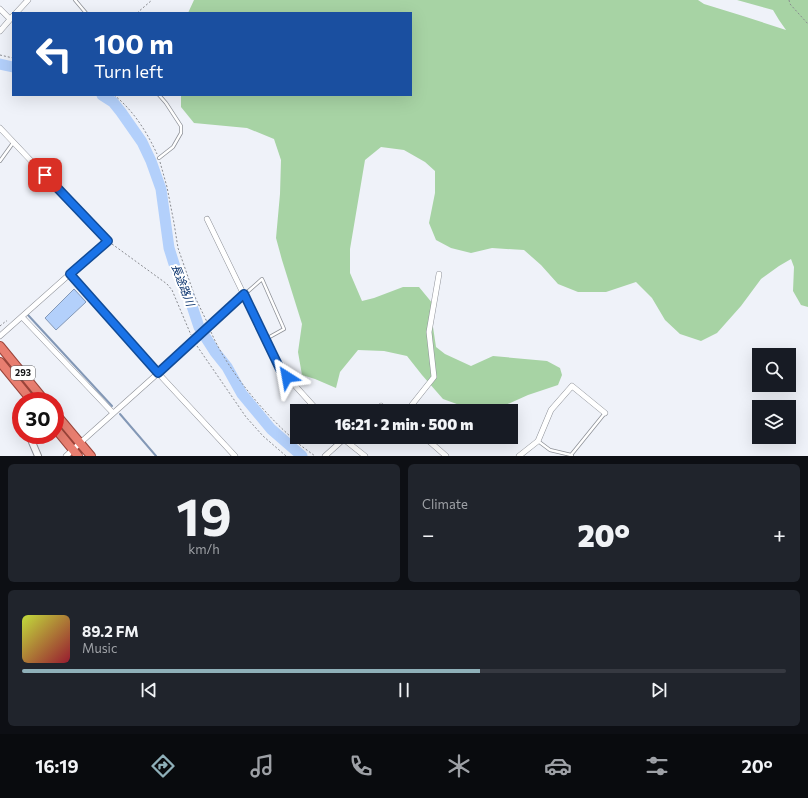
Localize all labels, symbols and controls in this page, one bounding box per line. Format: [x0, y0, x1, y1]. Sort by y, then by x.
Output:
text: 100 m [94, 26, 174, 60]
icon: left [28, 28, 80, 80]
text: Turn left [94, 60, 163, 82]
pin [28, 158, 62, 192]
icon: arrive [34, 164, 56, 186]
water label: 長途路川 [170, 262, 198, 309]
map controls [752, 348, 796, 444]
button: search [752, 348, 796, 392]
position arrow [266, 356, 308, 398]
road number: 293 [11, 366, 35, 380]
speed limit sign: 30 [12, 392, 64, 444]
button: layers [752, 400, 796, 444]
text: 16:21 · 2 min · 500 m [335, 415, 473, 433]
text: 19 [176, 483, 232, 547]
text: Climate [422, 496, 468, 512]
text: 20° [577, 516, 630, 553]
text: − [422, 521, 435, 548]
text: + [773, 521, 786, 548]
text: km/h [188, 541, 220, 557]
text: 89.2 FM [82, 622, 139, 640]
text: Music [82, 640, 117, 656]
icon: previous [138, 679, 160, 701]
icon: pause [393, 679, 415, 701]
icon: next [648, 679, 670, 701]
icon: directions [149, 752, 177, 780]
icon: music [248, 752, 276, 780]
icon: phone [347, 752, 375, 780]
icon: climate [445, 752, 473, 780]
icon: car [544, 752, 572, 780]
icon: filters [643, 752, 671, 780]
text: 16:19 [35, 755, 79, 777]
text: 20° [742, 755, 773, 777]

